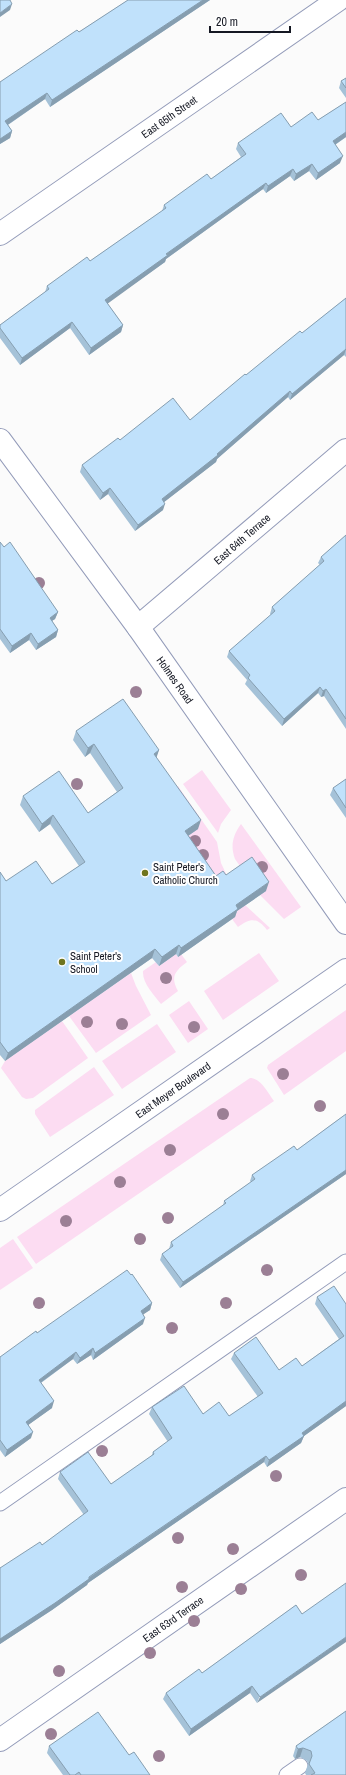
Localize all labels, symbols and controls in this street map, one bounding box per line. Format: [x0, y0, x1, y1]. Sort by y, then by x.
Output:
scale bar [210, 8, 290, 34]
text: 20 m [216, 14, 238, 30]
street label: East 65th Street [138, 92, 200, 141]
street label: East 64th Terrace [211, 511, 273, 567]
street label: Holmes Road [154, 654, 196, 706]
place label: Saint Peter's Catholic Church [153, 860, 218, 887]
marker: Saint Peter's Catholic Church [140, 868, 150, 878]
place label: Saint Peter's School [70, 949, 122, 976]
marker: Saint Peter's School [57, 957, 67, 967]
street label: East Meyer Boulevard [133, 1059, 213, 1121]
street label: East 63rd Terrace [140, 1593, 206, 1645]

